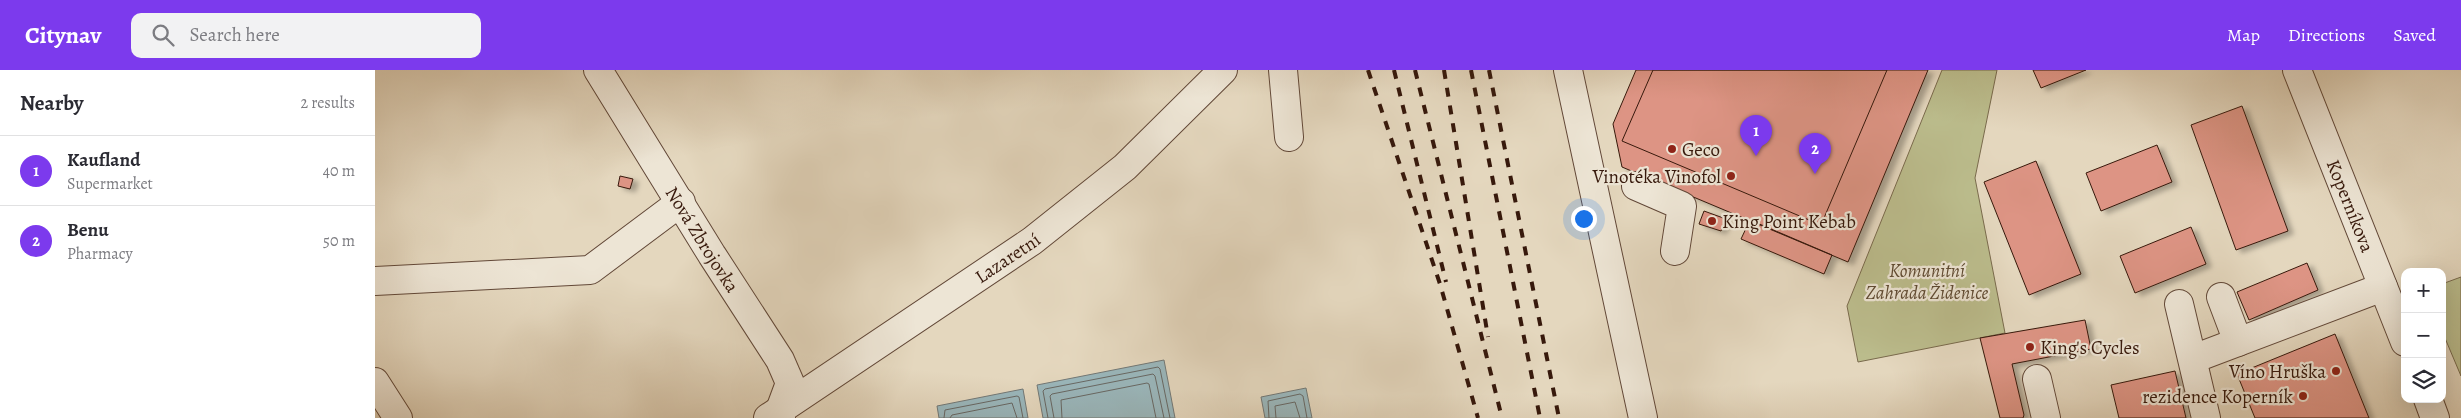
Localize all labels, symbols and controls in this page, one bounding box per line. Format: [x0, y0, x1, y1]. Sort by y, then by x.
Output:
search box [131, 13, 481, 58]
text: Citynav [25, 19, 101, 51]
icon: search [149, 21, 177, 49]
text: Search here [189, 22, 280, 48]
text: Map [2227, 23, 2260, 47]
text: Directions [2288, 23, 2365, 47]
text: Saved [2393, 23, 2436, 47]
text: Nearby [20, 89, 83, 117]
text: 2 results [300, 92, 355, 114]
pin: 1 [1740, 115, 1772, 156]
pin: 2 [1799, 133, 1831, 174]
place label: Geco [1682, 137, 1720, 163]
marker: Geco [1666, 143, 1678, 155]
text: Kaufland [67, 147, 140, 173]
street label: Koperníkova [2320, 156, 2380, 256]
text: 1 [33, 160, 39, 182]
text: 40 m [323, 160, 355, 182]
place label: Vinotéka Vinofol [1591, 164, 1721, 190]
marker: Vinotéka Vinofol [1725, 170, 1737, 182]
text: Supermarket [67, 173, 153, 195]
street label: Nová Zbrojovka [659, 182, 745, 298]
your location [1571, 206, 1597, 232]
place label: King Point Kebab [1722, 209, 1856, 235]
marker: King Point Kebab [1706, 215, 1718, 227]
text: Benu [67, 217, 109, 243]
street label: Lazaretní [970, 227, 1046, 290]
text: 2 [32, 230, 40, 252]
text: 50 m [323, 230, 355, 252]
text: Pharmacy [67, 243, 133, 265]
park label: Komunitní Zahrada Židenice [1866, 258, 1988, 306]
map controls [2401, 268, 2446, 403]
button: + [2401, 268, 2446, 313]
button: − [2401, 313, 2446, 358]
place label: King's Cycles [2040, 335, 2140, 361]
marker: King's Cycles [2024, 341, 2036, 353]
button: layers [2401, 358, 2446, 403]
place label: Víno Hruška [2228, 359, 2326, 385]
marker: Víno Hruška [2330, 365, 2342, 377]
place label: rezidence Koperník [2142, 384, 2294, 410]
marker: rezidence Koperník [2297, 390, 2309, 402]

